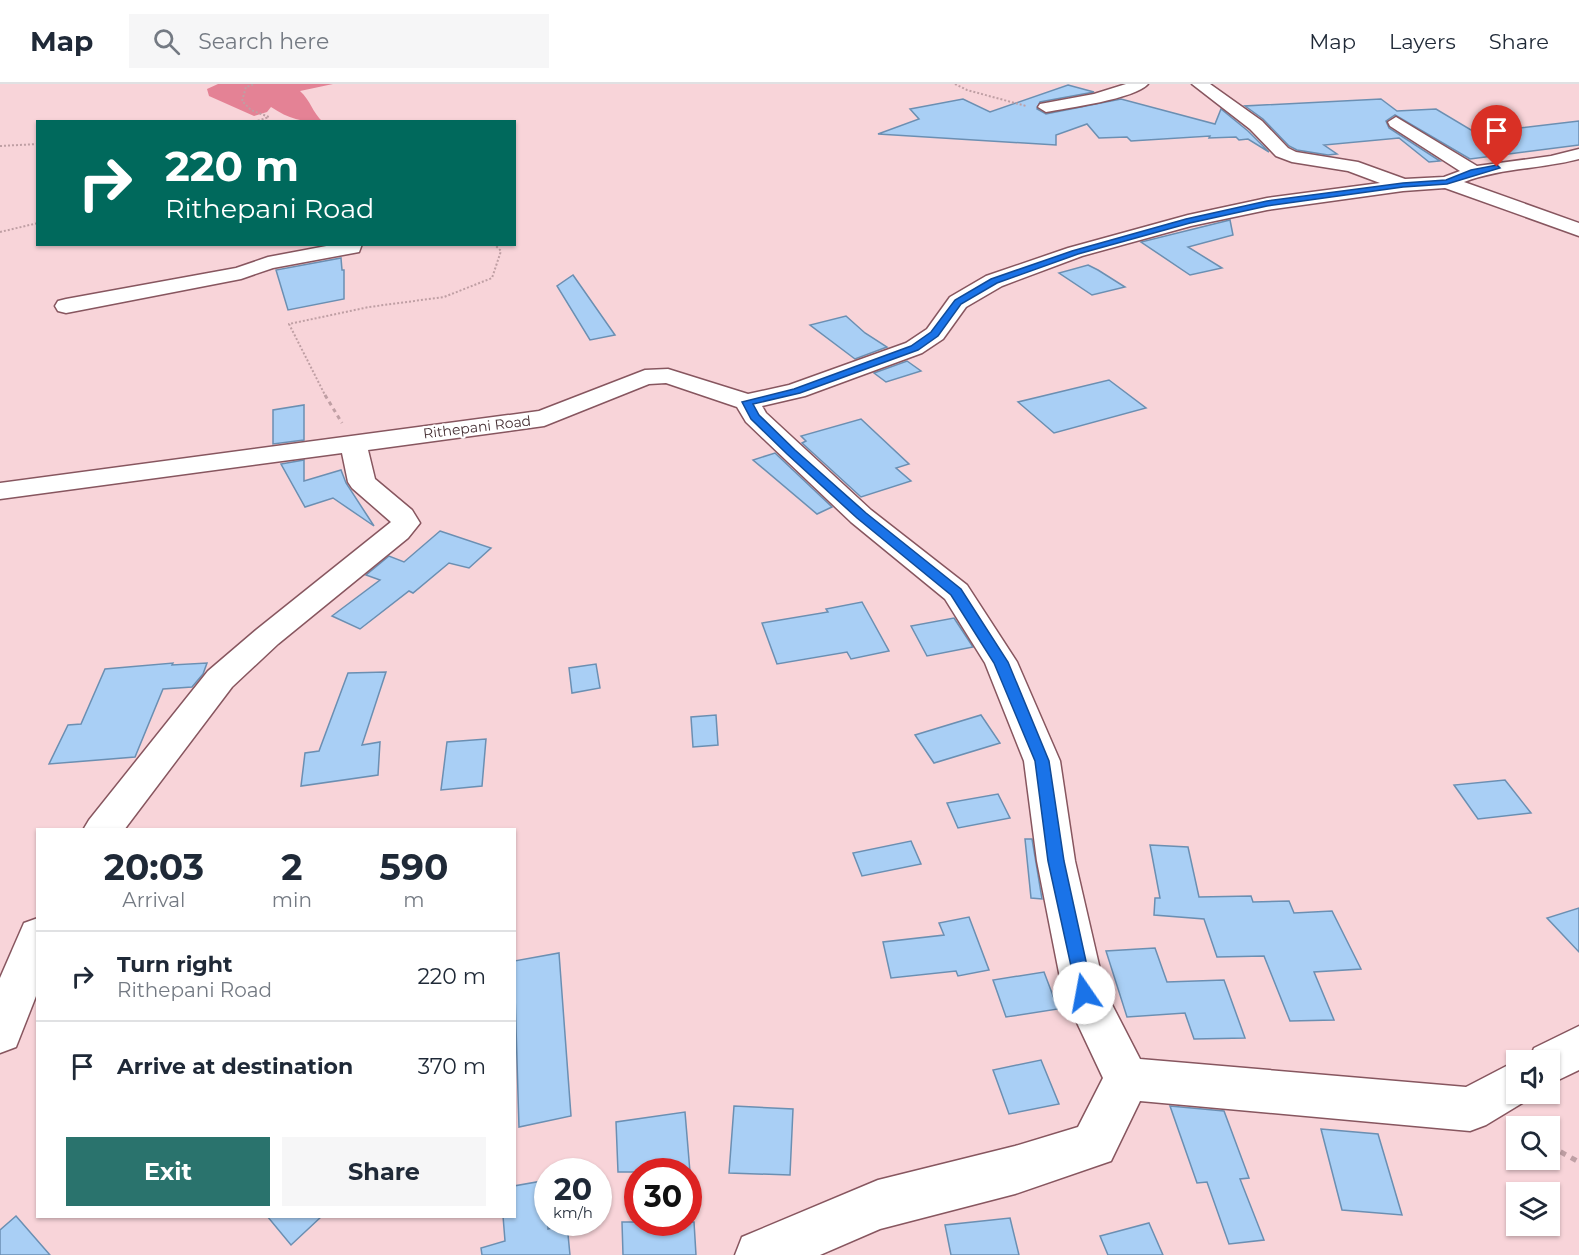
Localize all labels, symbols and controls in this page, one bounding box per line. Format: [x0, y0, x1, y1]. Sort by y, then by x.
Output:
search box [129, 14, 549, 68]
text: Map [30, 24, 93, 58]
icon: search [150, 25, 183, 58]
text: Search here [198, 28, 329, 55]
text: Map [1309, 29, 1356, 54]
text: Layers [1389, 29, 1456, 54]
text: Share [1489, 29, 1549, 54]
pin [1471, 105, 1522, 167]
icon: arrive [1480, 114, 1513, 147]
text: 220 m [165, 140, 299, 192]
icon: right [66, 144, 144, 222]
text: Rithepani Road [165, 192, 374, 225]
street label: Rithepani Road [422, 411, 532, 443]
text: 20:03 [104, 845, 204, 889]
text: 2 [281, 845, 302, 889]
text: 590 [380, 845, 448, 889]
text: Arrival [122, 888, 185, 912]
text: min [272, 888, 312, 912]
text: m [403, 888, 425, 912]
text: Turn right [117, 951, 232, 978]
icon: right [66, 960, 99, 993]
position arrow [1052, 961, 1116, 1025]
text: 220 m [417, 963, 486, 990]
text: Rithepani Road [117, 978, 272, 1002]
icon: arrive [66, 1050, 99, 1083]
map controls [1506, 1050, 1560, 1236]
button: sound [1506, 1050, 1560, 1104]
text: Arrive at destination [117, 1053, 353, 1080]
text: 370 m [418, 1053, 486, 1080]
button: search [1506, 1116, 1560, 1170]
button: Exit [66, 1137, 270, 1206]
button: Share [282, 1137, 486, 1206]
speed limit sign: 30 [624, 1158, 702, 1236]
text: 20 [554, 1171, 592, 1208]
button: layers [1506, 1182, 1560, 1236]
text: km/h [553, 1203, 593, 1222]

